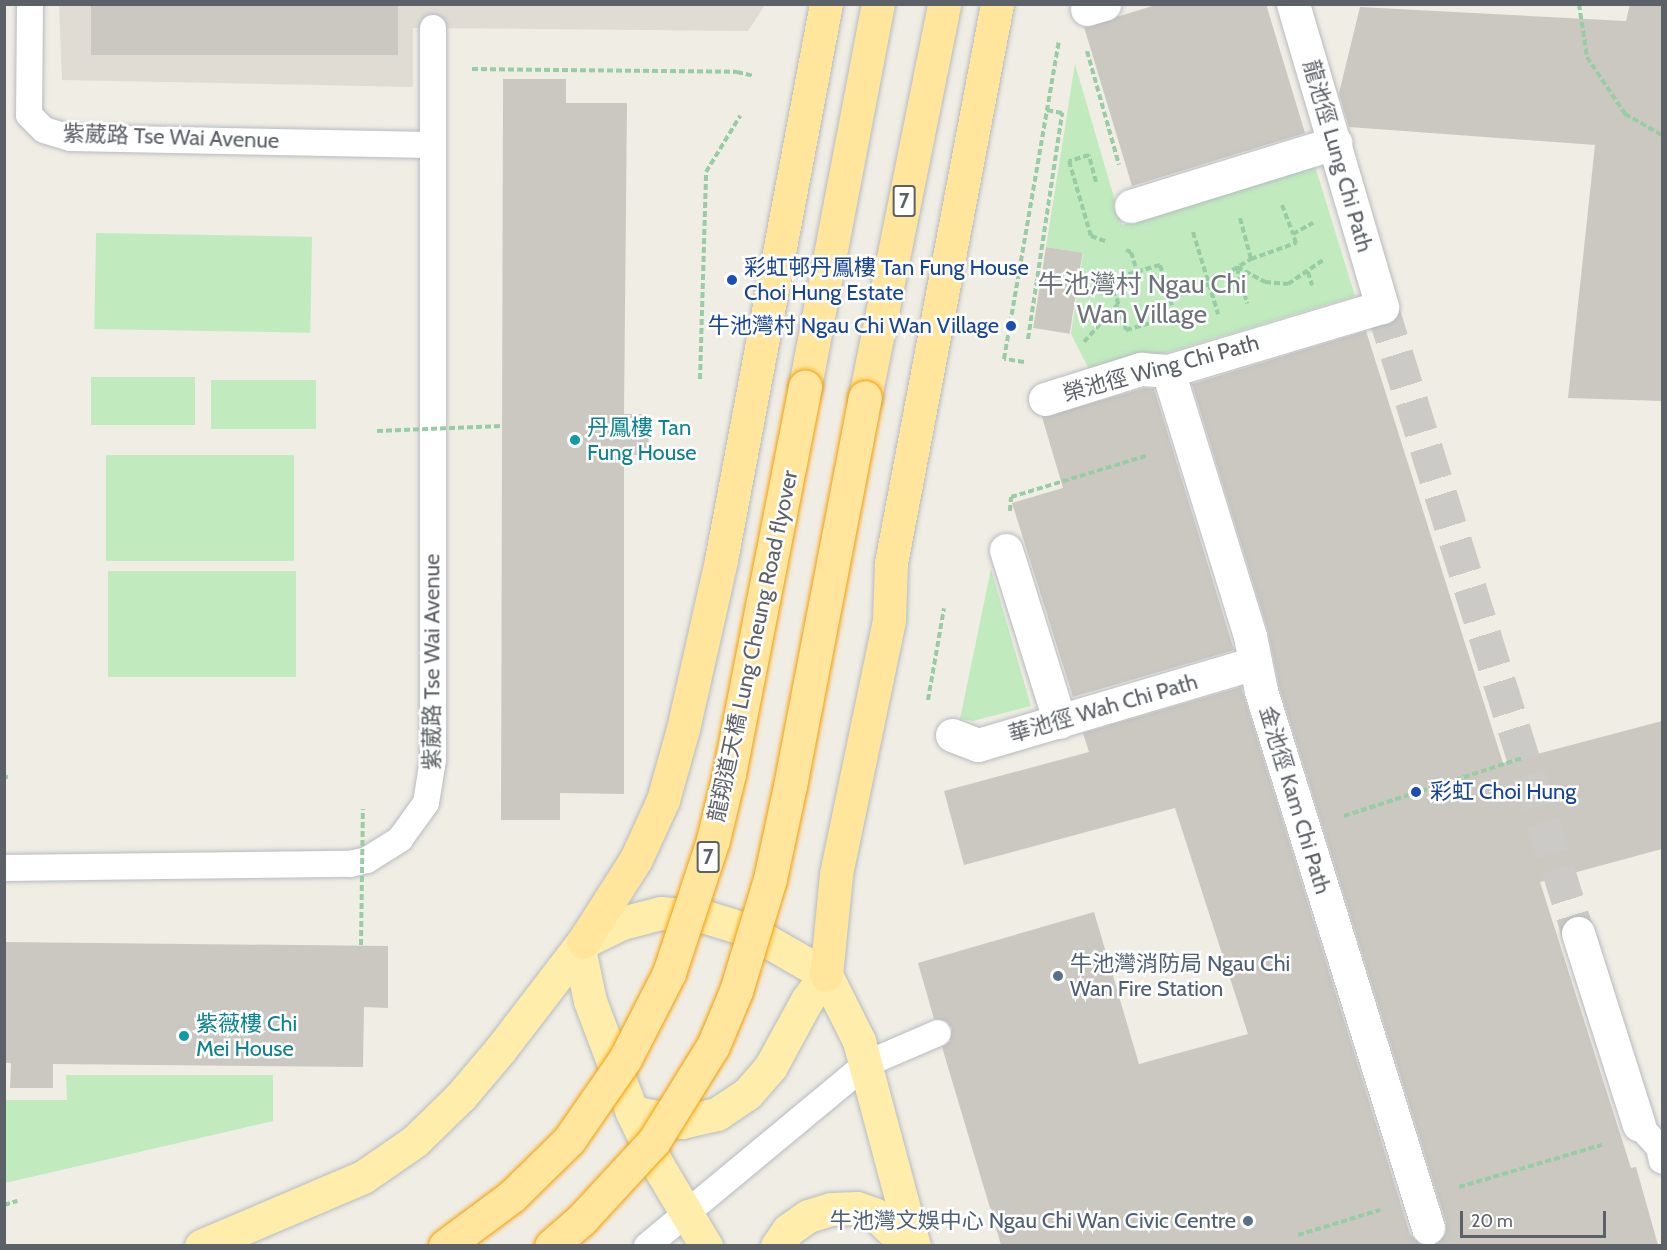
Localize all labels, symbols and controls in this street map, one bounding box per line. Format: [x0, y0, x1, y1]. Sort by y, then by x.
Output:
street label: 龍池徑 Lung Chi Path [1298, 57, 1378, 255]
street label: 紫葳路 Tse Wai Avenue [62, 120, 280, 154]
road number: 7 [892, 183, 916, 219]
place label: 彩虹邨丹鳳樓 Tan Fung House Choi Hung Estate [744, 254, 1029, 306]
district label: 牛池灣村 Ngau Chi Wan Village [1038, 269, 1246, 330]
marker: 彩虹邨丹鳳樓 Tan Fung House Choi Hung Estate [725, 273, 739, 287]
place label: 牛池灣村 Ngau Chi Wan Village [708, 313, 999, 339]
marker: 牛池灣村 Ngau Chi Wan Village [1004, 319, 1018, 333]
street label: 榮池徑 Wing Chi Path [1060, 329, 1262, 407]
place label: 丹鳳樓 Tan Fung House [587, 414, 697, 466]
marker: 丹鳳樓 Tan Fung House [568, 433, 582, 447]
street label: 龍翔道天橋 Lung Cheung Road flyover [703, 468, 803, 824]
street label: 紫葳路 Tse Wai Avenue [419, 554, 445, 770]
street label: 華池徑 Wah Chi Path [1005, 668, 1201, 748]
street label: 金池徑 Kam Chi Path [1254, 703, 1336, 897]
place label: 彩虹 Choi Hung [1430, 779, 1576, 805]
marker: 彩虹 Choi Hung [1407, 783, 1425, 801]
road number: 7 [696, 839, 720, 875]
place label: 牛池灣消防局 Ngau Chi Wan Fire Station [1070, 950, 1290, 1002]
marker: 牛池灣消防局 Ngau Chi Wan Fire Station [1051, 969, 1065, 983]
place label: 紫薇樓 Chi Mei House [196, 1010, 297, 1062]
marker: 紫薇樓 Chi Mei House [177, 1029, 191, 1043]
scale bar [1463, 1199, 1608, 1237]
place label: 牛池灣文娛中心 Ngau Chi Wan Civic Centre [830, 1208, 1236, 1234]
text: 20 m [1471, 1210, 1513, 1232]
marker: 牛池灣文娛中心 Ngau Chi Wan Civic Centre [1241, 1214, 1255, 1228]

